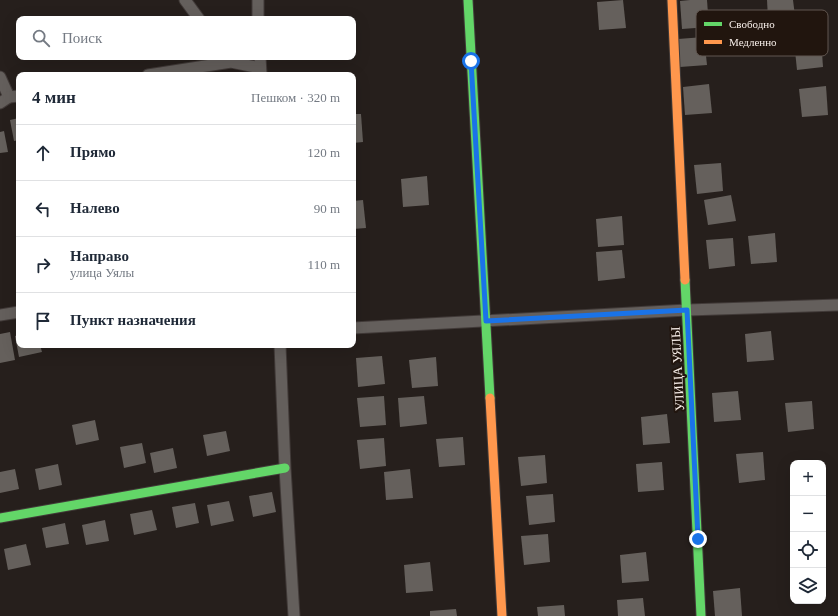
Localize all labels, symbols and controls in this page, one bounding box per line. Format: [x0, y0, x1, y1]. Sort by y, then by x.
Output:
legend [696, 10, 828, 56]
search box [16, 16, 356, 60]
text: Свободно [729, 18, 775, 30]
icon: search [30, 27, 52, 49]
text: Поиск [62, 30, 102, 46]
text: Медленно [729, 36, 777, 48]
route start [462, 52, 480, 70]
text: 4 мин [32, 88, 76, 107]
text: Пешком · 320 m [251, 90, 340, 105]
icon: ahead [32, 142, 54, 164]
text: Прямо [70, 144, 116, 160]
text: 120 m [307, 145, 340, 160]
icon: left [32, 198, 54, 220]
text: Налево [70, 200, 120, 216]
text: 90 m [314, 201, 340, 216]
text: Направо [70, 248, 129, 264]
icon: right [32, 254, 54, 276]
text: 110 m [308, 257, 340, 272]
text: улица Уялы [70, 265, 134, 280]
icon: arrive [32, 310, 54, 332]
text: Пункт назначения [70, 312, 196, 328]
street label: УЛИЦА УЯЛЫ [668, 326, 687, 412]
map controls [790, 460, 826, 604]
button: + [790, 460, 826, 496]
button: − [790, 496, 826, 532]
route end [689, 530, 707, 548]
button: locate [790, 532, 826, 568]
button: layers [790, 568, 826, 604]

